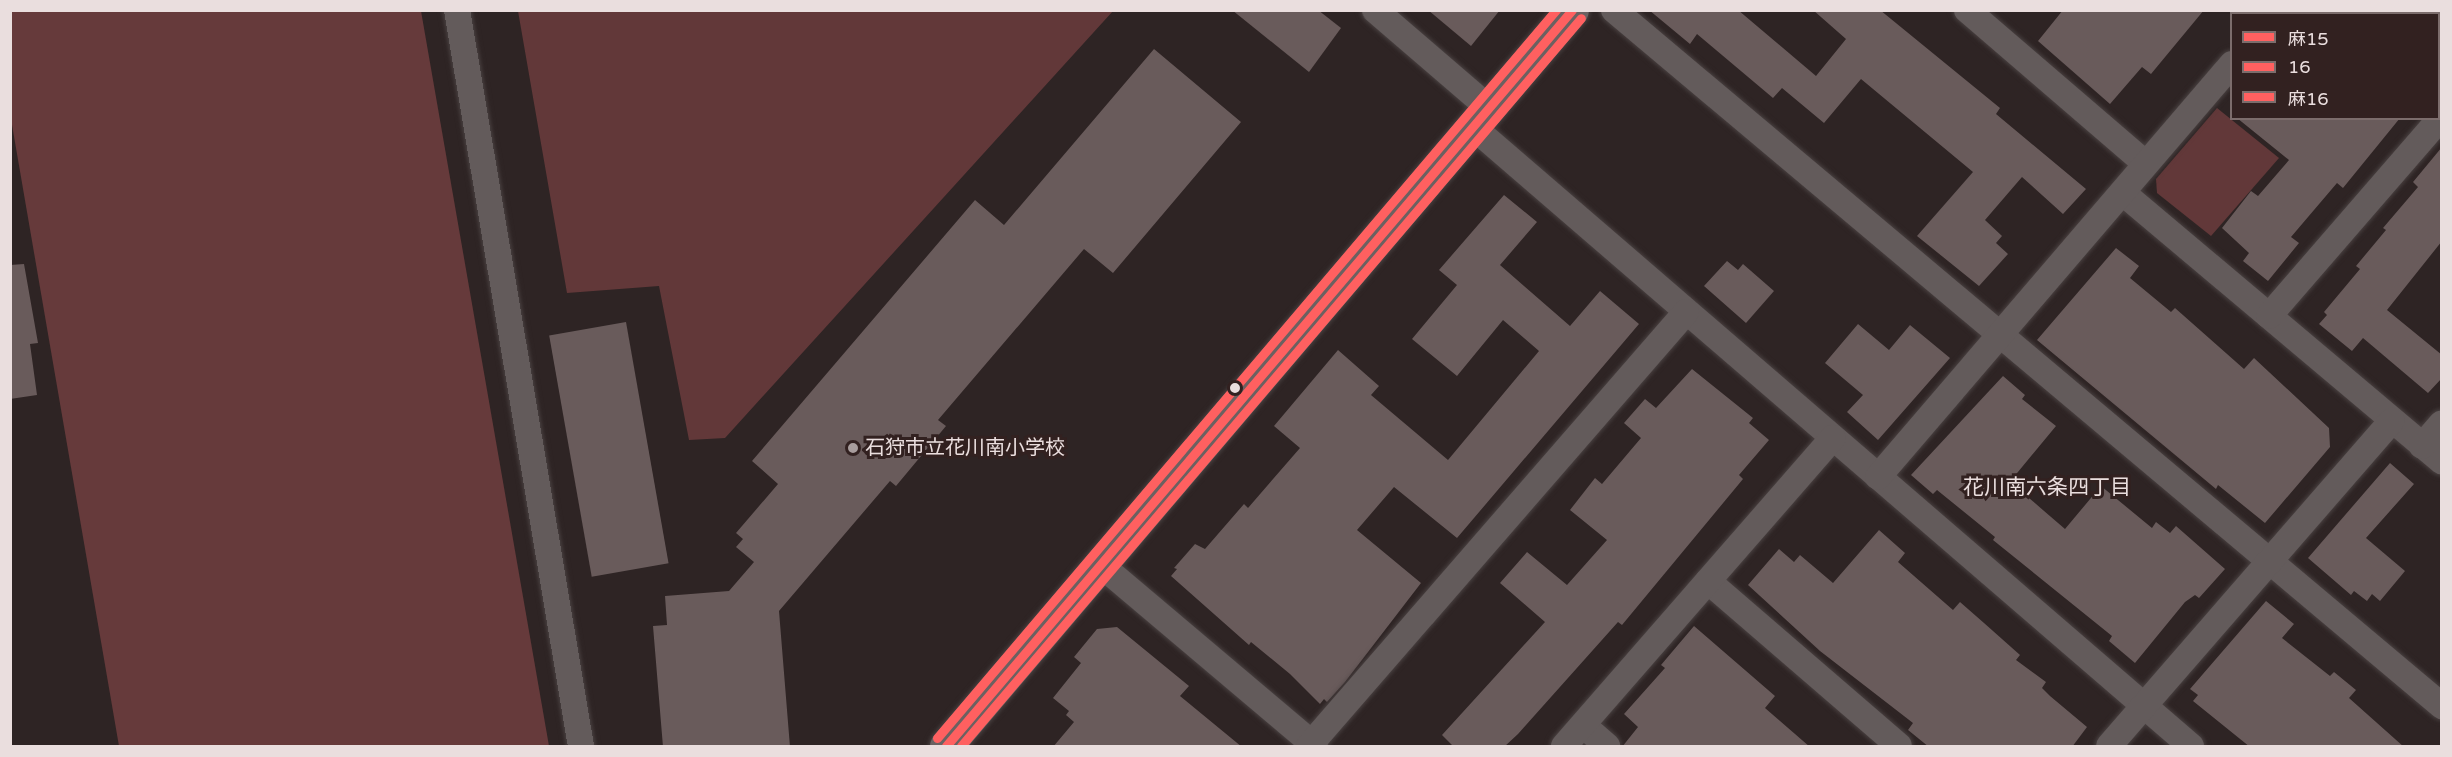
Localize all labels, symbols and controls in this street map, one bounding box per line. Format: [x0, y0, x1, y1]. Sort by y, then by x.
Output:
legend [2230, 12, 2440, 120]
text: 麻15 [2288, 28, 2329, 50]
text: 16 [2288, 56, 2311, 78]
text: 麻16 [2288, 88, 2329, 110]
unlabelled marker [1229, 382, 1241, 394]
place label: 石狩市立花川南小学校 [865, 436, 1065, 460]
marker: 石狩市立花川南小学校 [846, 441, 860, 455]
district label: 花川南六条四丁目 [1963, 475, 2131, 501]

